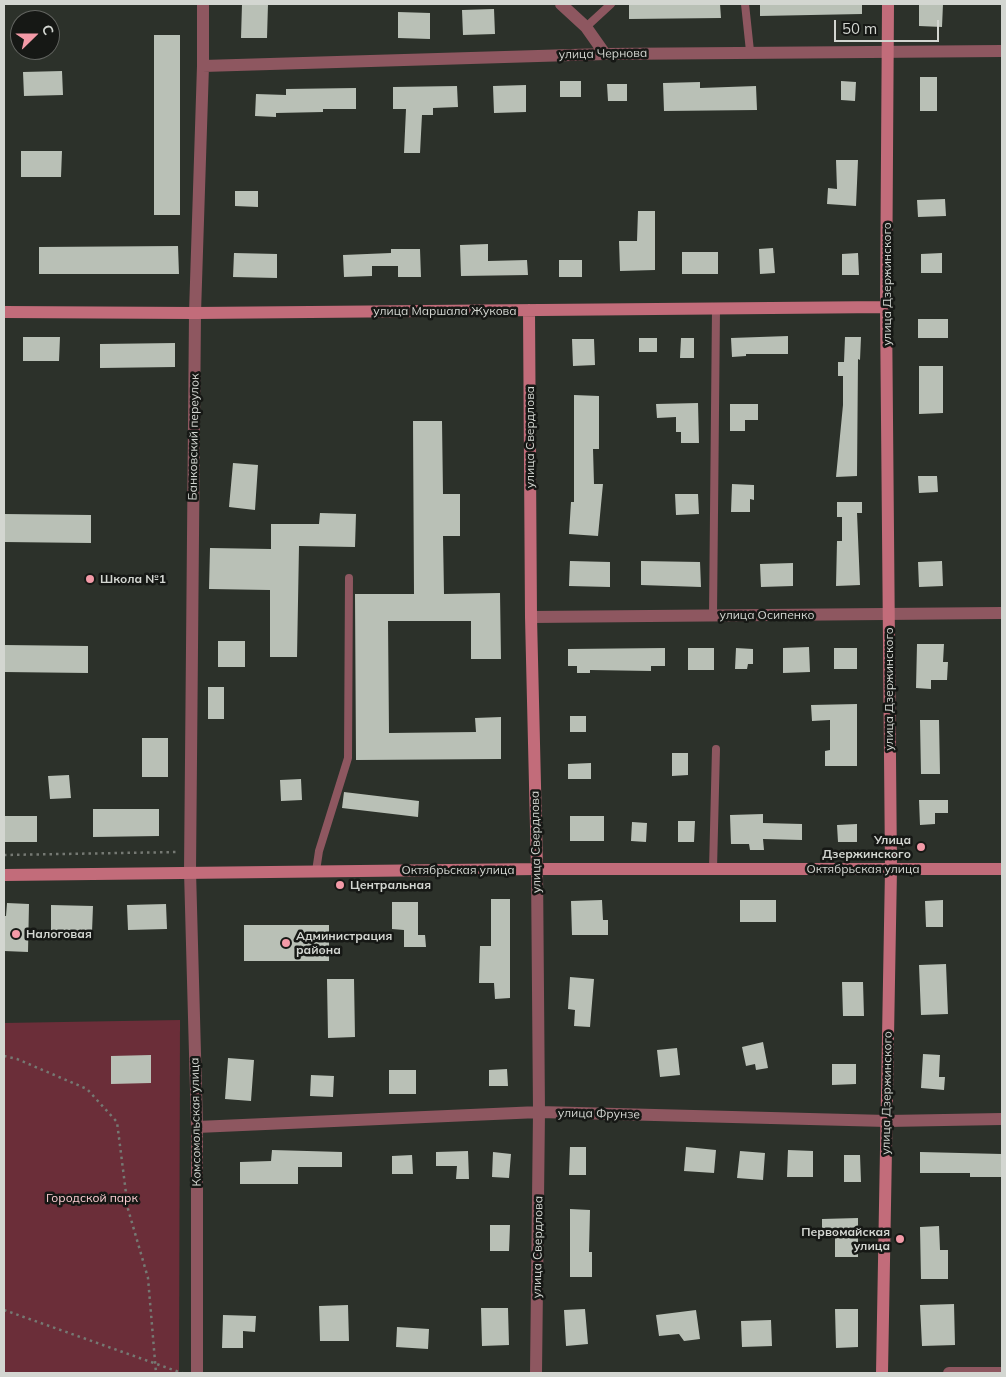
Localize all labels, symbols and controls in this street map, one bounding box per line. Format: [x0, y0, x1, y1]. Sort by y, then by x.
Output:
north arrow [10, 10, 60, 60]
scale bar [836, 10, 941, 42]
text: 50 m [842, 19, 877, 38]
text: С [38, 22, 58, 38]
street label: улица Чернова [559, 46, 647, 62]
street label: улица Дзержинского [880, 222, 894, 346]
street label: улица Маршала Жукова [373, 304, 517, 318]
street label: Банковский переулок [186, 373, 202, 501]
street label: улица Свердлова [523, 386, 537, 488]
place label: Школа №1 [100, 572, 166, 586]
marker: Школа №1 [84, 573, 96, 585]
street label: улица Осипенко [720, 608, 814, 622]
street label: улица Дзержинского [882, 627, 896, 751]
street label: улица Свердлова [528, 791, 544, 893]
place label: Улица Дзержинского [822, 833, 911, 861]
marker: Улица Дзержинского [915, 841, 927, 853]
street label: Октябрьская улица [806, 862, 920, 876]
street label: Октябрьская улица [401, 863, 515, 877]
place label: Центральная [350, 878, 431, 892]
marker: Центральная [334, 879, 346, 891]
place label: Налоговая [26, 927, 92, 941]
marker: Налоговая [10, 928, 22, 940]
place label: Администрация района [296, 929, 392, 957]
marker: Администрация района [280, 937, 292, 949]
street label: улица Дзержинского [879, 1031, 895, 1155]
street label: Комсомольская улица [188, 1057, 204, 1187]
street label: улица Фрунзе [558, 1106, 640, 1122]
park label: Городской парк [46, 1191, 138, 1205]
street label: улица Свердлова [530, 1196, 546, 1298]
place label: Первомайская улица [801, 1225, 890, 1253]
marker: Первомайская улица [894, 1233, 906, 1245]

